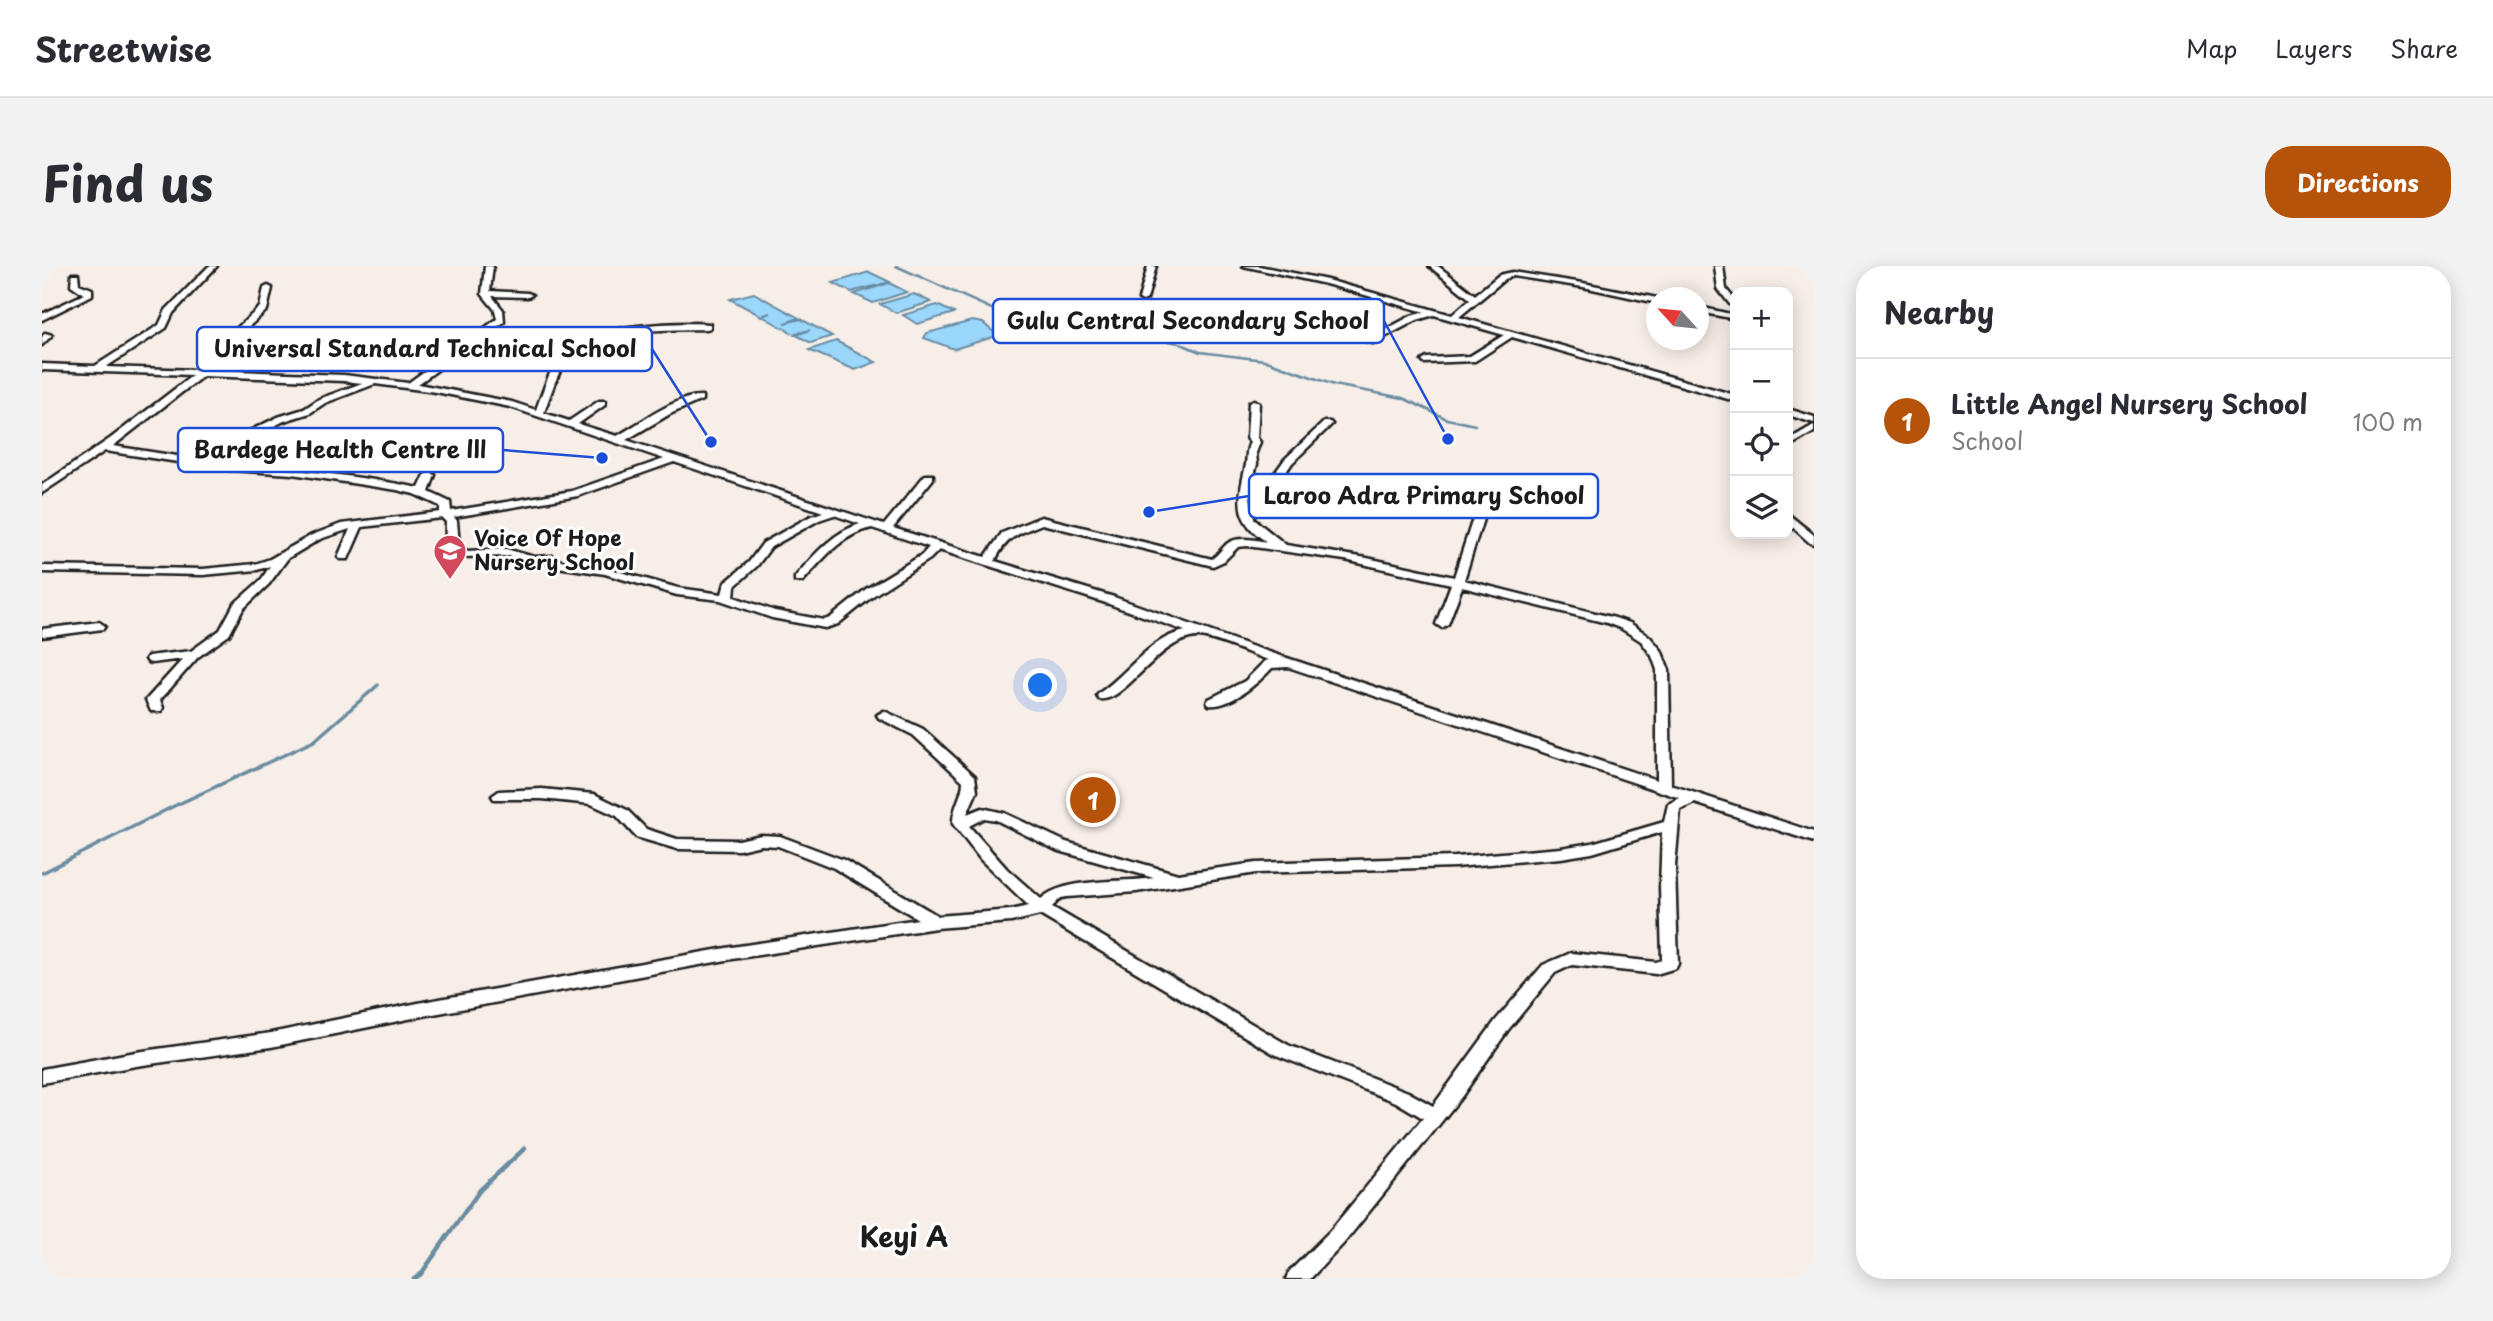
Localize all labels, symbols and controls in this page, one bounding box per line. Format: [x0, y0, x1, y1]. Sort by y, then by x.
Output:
text: Streetwise [35, 23, 212, 73]
text: Map [2186, 30, 2237, 66]
text: Layers [2275, 30, 2352, 66]
text: Share [2390, 30, 2458, 66]
text: Find us [42, 145, 213, 219]
button: Directions [2265, 146, 2451, 218]
north arrow [1646, 287, 1709, 350]
map controls [1730, 287, 1793, 539]
button: + [1730, 287, 1793, 350]
text: Nearby [1884, 289, 1994, 334]
callout: Gulu Central Secondary School [993, 299, 1384, 343]
text: Gulu Central Secondary School [1007, 302, 1369, 337]
callout: Universal Standard Technical School [197, 327, 652, 371]
text: Universal Standard Technical School [213, 330, 637, 365]
button: − [1730, 350, 1793, 413]
text: Little Angel Nursery School [1951, 384, 2308, 423]
text: 1 [1902, 404, 1913, 439]
text: 100 m [2353, 404, 2423, 439]
button: locate [1730, 413, 1793, 476]
text: School [1951, 423, 2023, 458]
callout: Bardege Health Centre lll [178, 428, 503, 472]
text: Bardege Health Centre lll [194, 431, 486, 466]
callout: Laroo Adra Primary School [1249, 474, 1598, 518]
button: layers [1730, 476, 1793, 539]
text: Laroo Adra Primary School [1263, 477, 1585, 512]
place label: Voice Of Hope Nursery School [474, 521, 634, 577]
school or university icon: Voice Of Hope Nursery School [431, 532, 469, 581]
your location [1023, 668, 1057, 702]
pin: 1 [1070, 774, 1116, 826]
district label: Keyi A [860, 1214, 948, 1257]

